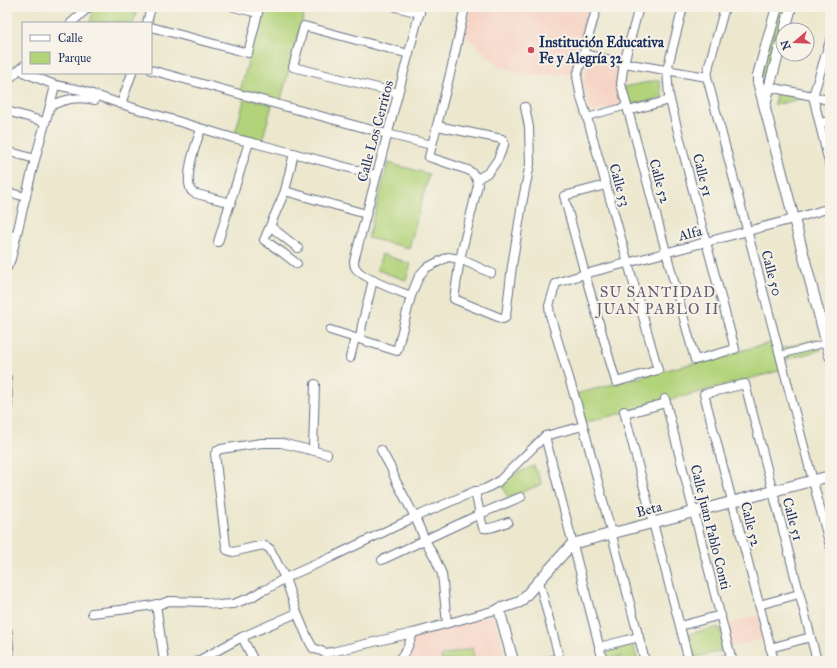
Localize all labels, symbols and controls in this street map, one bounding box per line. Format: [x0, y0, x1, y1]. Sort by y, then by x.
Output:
legend [22, 22, 152, 74]
north arrow [775, 22, 815, 62]
text: Calle [58, 31, 83, 45]
place label: Institución Educativa Fe y Alegría 32 [539, 34, 665, 68]
text: N [778, 38, 794, 52]
marker: Institución Educativa Fe y Alegría 32 [526, 45, 536, 55]
text: Parque [58, 51, 91, 66]
street label: Calle Los Cerritos [354, 79, 397, 184]
street label: Calle 51 [689, 152, 716, 199]
street label: Calle 52 [645, 157, 674, 205]
street label: Calle 53 [605, 162, 634, 209]
street label: Alfa [676, 222, 704, 245]
street label: Calle 50 [757, 248, 786, 298]
district label: SU SANTIDAD JUAN PABLO II [594, 283, 720, 319]
street label: Calle Juan Pablo Conti [686, 463, 734, 592]
street label: Calle 51 [779, 496, 807, 543]
street label: Beta [634, 498, 664, 521]
street label: Calle 52 [737, 500, 764, 548]

